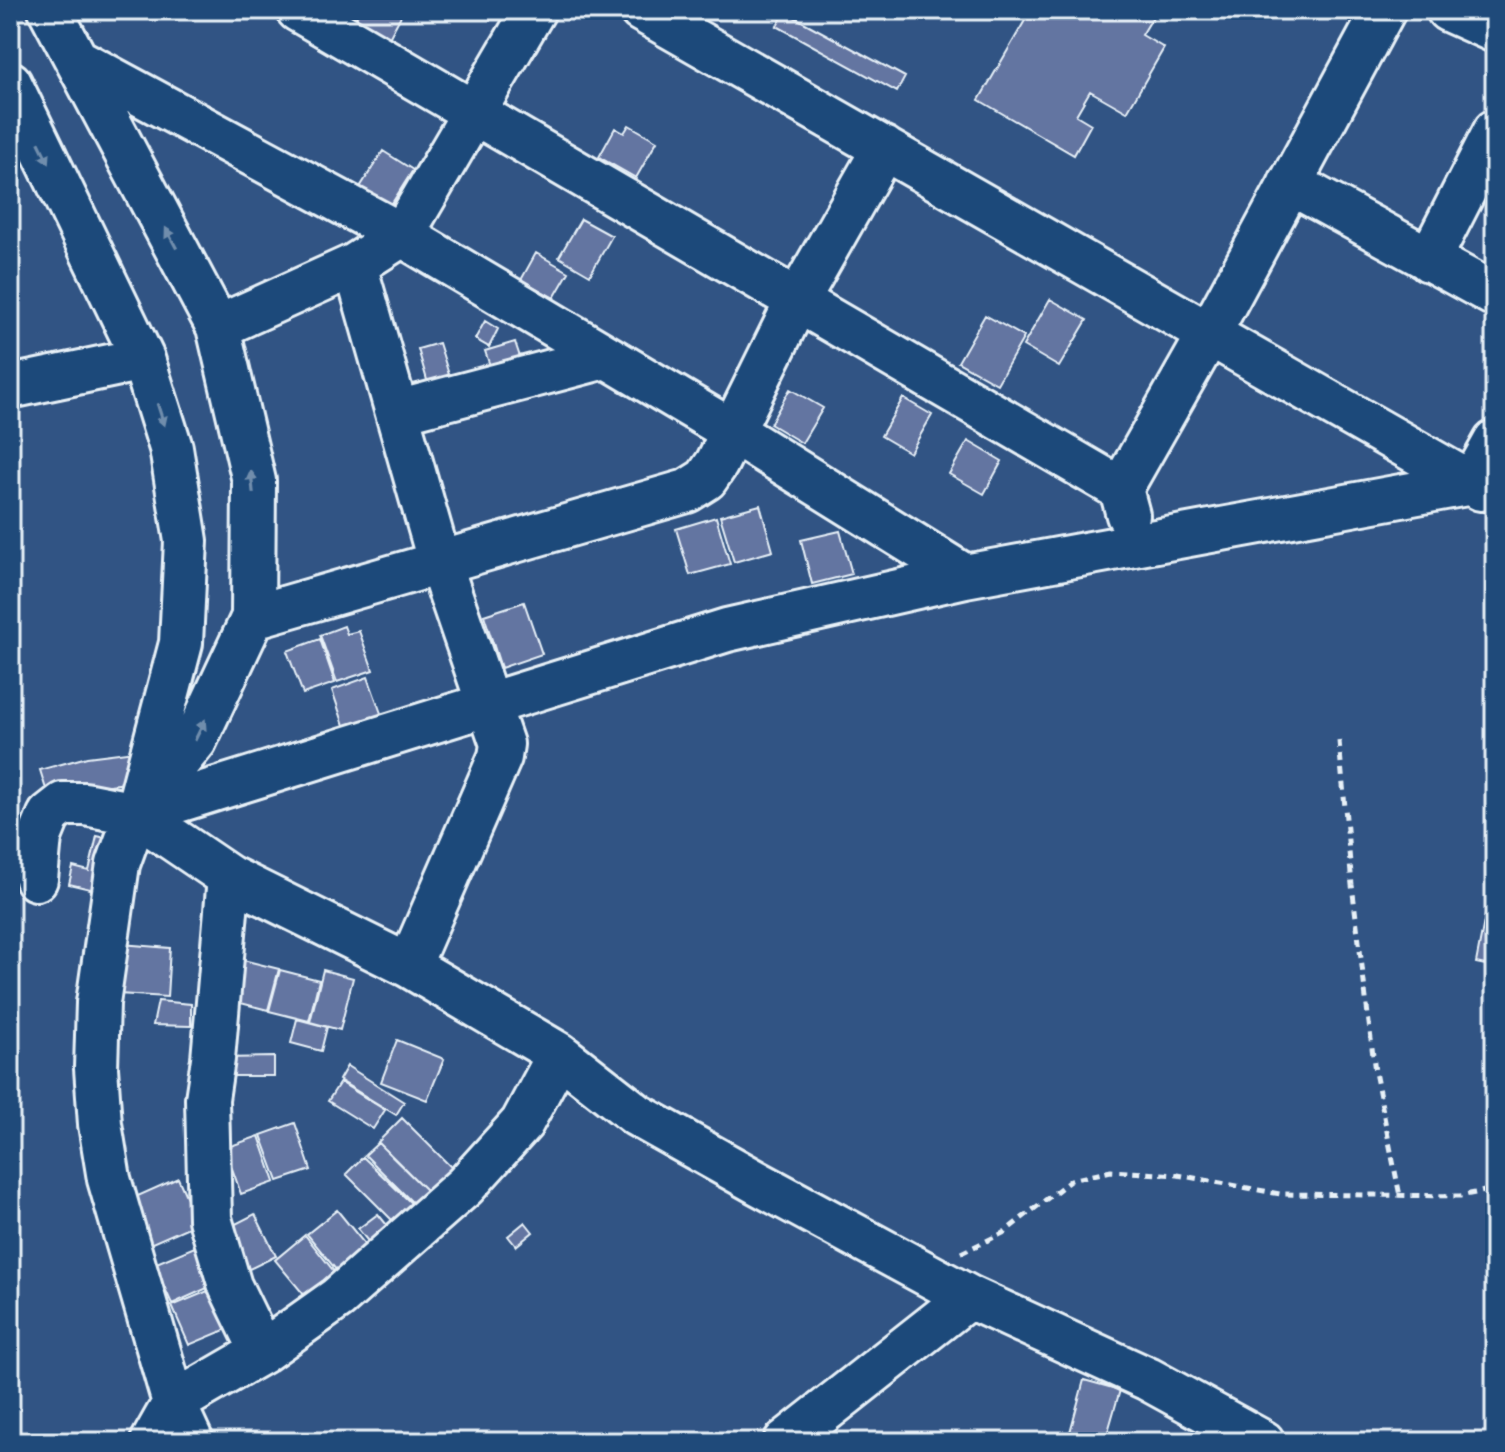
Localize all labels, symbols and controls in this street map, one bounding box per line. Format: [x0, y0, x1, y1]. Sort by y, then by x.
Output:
one-way arrow [37, 141, 51, 164]
one-way arrow [164, 226, 177, 249]
one-way arrow [155, 404, 168, 428]
one-way arrow [246, 469, 259, 494]
one-way arrow [193, 719, 207, 742]

